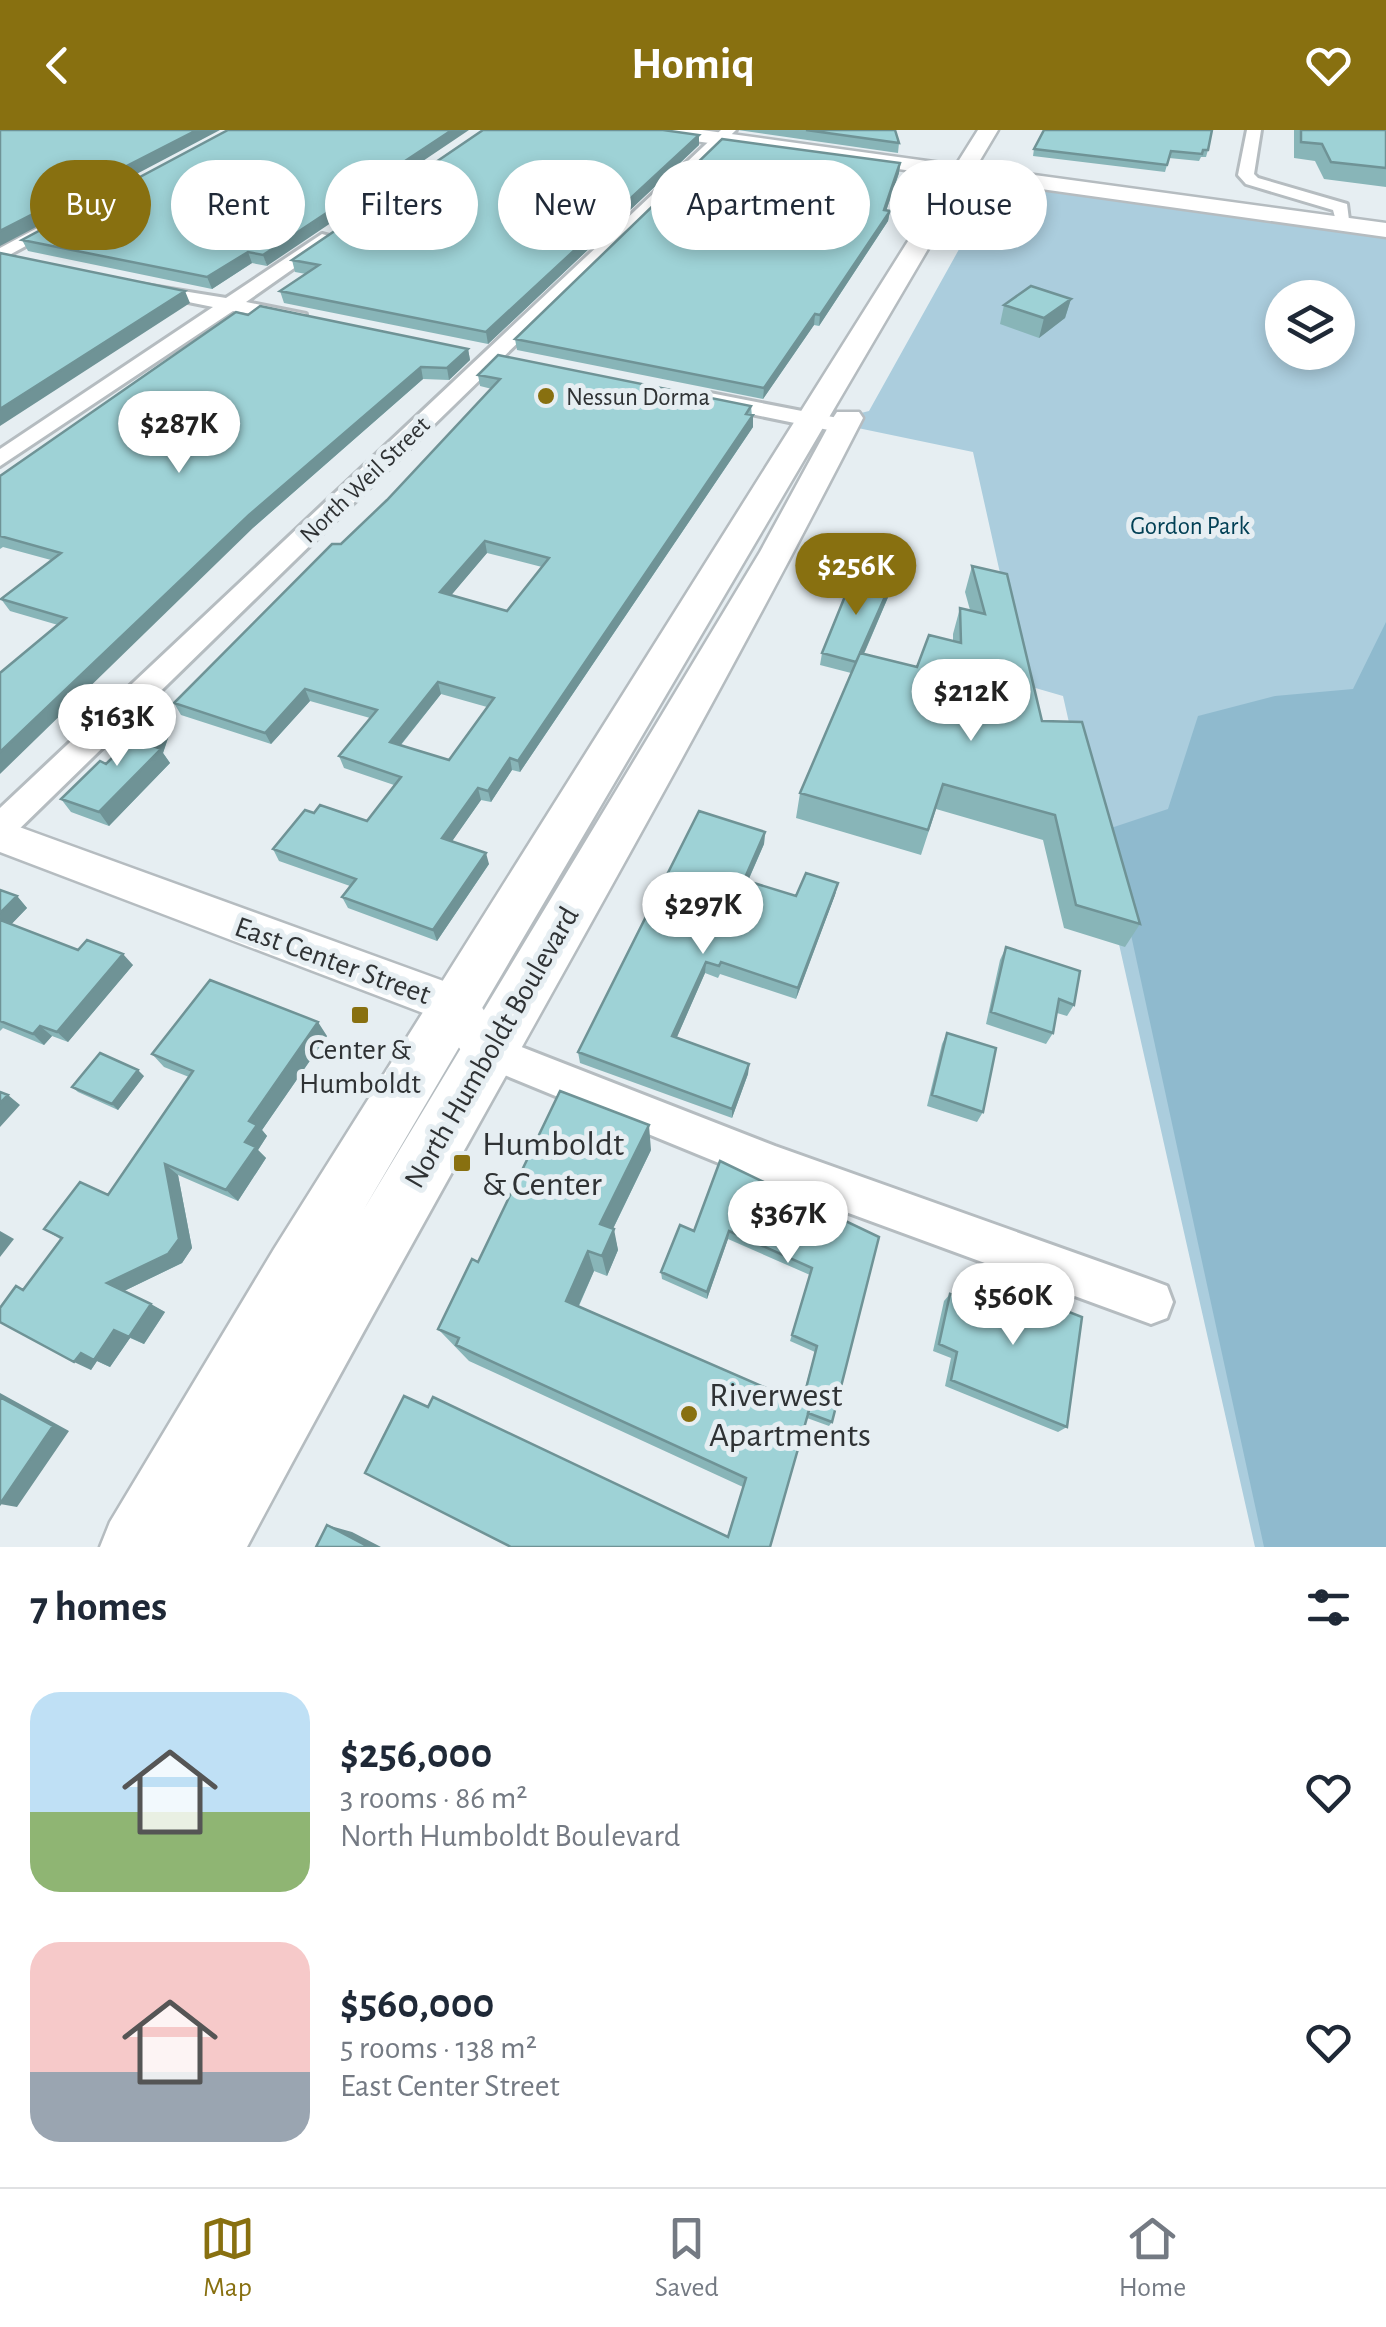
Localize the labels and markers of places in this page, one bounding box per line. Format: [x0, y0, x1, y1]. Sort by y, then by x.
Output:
marker: Nessun Dorma [535, 385, 557, 407]
place label: Nessun Dorma [566, 385, 710, 410]
pin: $287K [109, 391, 249, 476]
pin: $256K [786, 533, 926, 618]
pin: $212K [901, 659, 1041, 744]
pin: $163K [47, 684, 187, 769]
pin: $297K [633, 872, 773, 957]
marker: Center & Humboldt [349, 1004, 371, 1026]
place label: Center & Humboldt [299, 1035, 421, 1099]
place label: Humboldt & Center [482, 1127, 624, 1202]
marker: Humboldt & Center [451, 1152, 473, 1174]
pin: $367K [718, 1181, 858, 1266]
pin: $560K [943, 1263, 1083, 1348]
place label: Riverwest Apartments [709, 1378, 871, 1453]
marker: Riverwest Apartments [678, 1403, 700, 1425]

